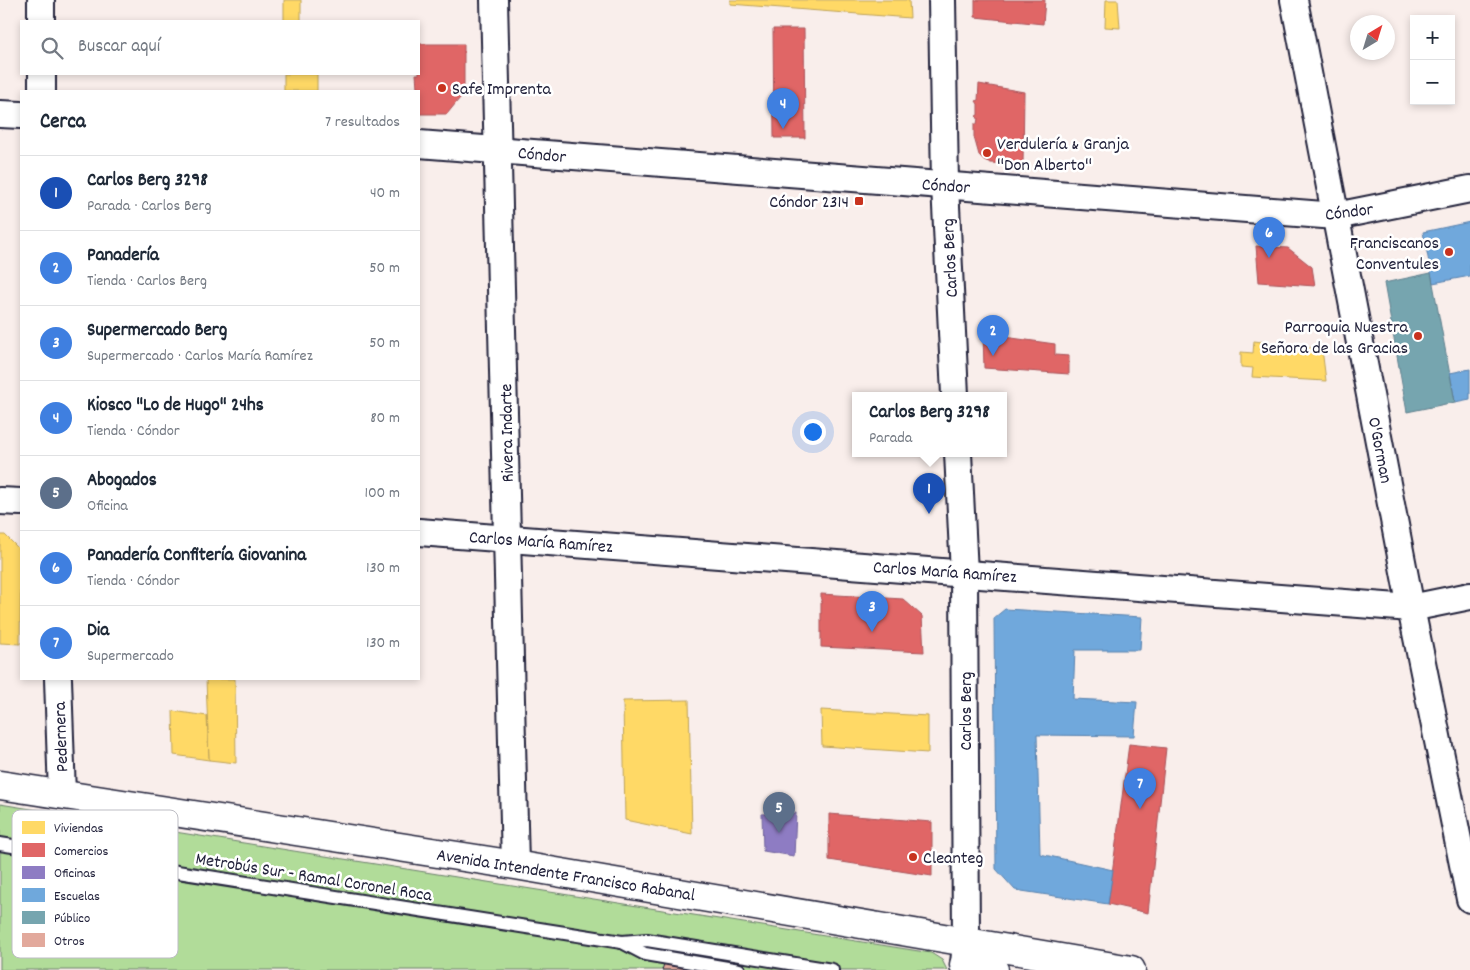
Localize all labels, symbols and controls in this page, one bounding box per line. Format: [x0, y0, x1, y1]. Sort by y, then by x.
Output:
north arrow [1350, 15, 1395, 60]
map controls [1410, 15, 1455, 105]
button: + [1410, 15, 1455, 60]
search box [20, 20, 420, 75]
icon: search [38, 34, 66, 62]
text: Buscar aquí [78, 34, 160, 61]
button: − [1410, 60, 1455, 105]
place label: Safe Imprenta [452, 78, 552, 103]
marker: Safe Imprenta [436, 82, 448, 94]
pin: 4 [767, 88, 799, 129]
text: Cerca [40, 108, 86, 138]
text: 7 resultados [325, 111, 400, 134]
place label: Verdulería & Granja ''Don Alberto'' [997, 133, 1129, 179]
street label: Cóndor [517, 142, 567, 171]
marker: Verdulería & Granja ''Don Alberto'' [981, 147, 993, 159]
text: Carlos Berg 3298 [87, 168, 208, 195]
street label: Cóndor [921, 173, 971, 202]
text: 1 [54, 182, 58, 205]
text: 40 m [370, 182, 400, 205]
place label: Cóndor 2314 [769, 191, 849, 216]
text: Parada · Carlos Berg [87, 195, 211, 218]
marker: Cóndor 2314 [853, 195, 865, 207]
street label: Cóndor [1324, 198, 1375, 229]
pin: 6 [1253, 217, 1285, 258]
street label: Carlos Berg [937, 218, 966, 298]
place label: Franciscanos Conventules [1350, 232, 1439, 278]
text: Panadería [87, 243, 159, 270]
marker: Franciscanos Conventules [1443, 246, 1455, 258]
text: 2 [53, 257, 60, 280]
text: 50 m [369, 257, 400, 280]
text: Tienda · Carlos Berg [87, 270, 207, 293]
pin: 2 [977, 315, 1009, 356]
place label: Parroquia Nuestra Señora de las Gracias [1261, 316, 1409, 362]
text: Supermercado Berg [87, 318, 227, 345]
marker: Parroquia Nuestra Señora de las Gracias [1412, 330, 1424, 342]
text: 3 [52, 332, 60, 355]
text: 50 m [369, 332, 400, 355]
text: Supermercado · Carlos María Ramírez [87, 345, 313, 368]
street label: Rivera Indarte [495, 383, 522, 483]
popup [852, 392, 1007, 457]
text: Kiosco "Lo de Hugo" 24hs [87, 393, 264, 420]
text: Carlos Berg 3298 [869, 400, 990, 427]
text: 4 [53, 407, 59, 430]
text: 80 m [370, 407, 400, 430]
street label: O'Gorman [1360, 415, 1397, 486]
your location [800, 419, 826, 445]
text: Tienda · Cóndor [87, 420, 180, 443]
text: Parada [869, 427, 912, 450]
text: Abogados [87, 468, 157, 495]
pin: 1 [913, 473, 945, 514]
text: 5 [52, 482, 60, 505]
text: 100 m [364, 482, 400, 505]
text: Oficina [87, 495, 128, 518]
street label: Carlos María Ramírez [468, 526, 614, 561]
text: Panadería Confitería Giovanina [87, 543, 306, 570]
street label: Carlos María Ramírez [872, 556, 1018, 591]
text: 6 [52, 557, 60, 580]
text: 130 m [366, 557, 400, 580]
text: Tienda · Cóndor [87, 570, 180, 593]
pin: 3 [856, 591, 888, 632]
text: Dia [87, 618, 109, 645]
text: 7 [53, 632, 59, 655]
text: 130 m [366, 632, 400, 655]
text: Supermercado [87, 645, 174, 668]
street label: Carlos Berg [955, 671, 980, 751]
street label: Pedernera [49, 701, 76, 773]
pin: 7 [1124, 768, 1156, 809]
pin: 5 [763, 792, 795, 833]
legend [12, 810, 178, 958]
text: Viviendas [54, 819, 103, 839]
text: Comercios [54, 842, 109, 862]
street label: Avenida Intendente Francisco Rabanal [435, 844, 697, 909]
street label: Metrobús Sur - Ramal Coronel Roca [194, 847, 434, 910]
place label: Cleanteg [923, 847, 983, 872]
marker: Cleanteg [907, 851, 919, 863]
text: Oficinas [54, 864, 96, 884]
text: Escuelas [54, 887, 100, 907]
text: Público [54, 909, 90, 929]
text: Otros [54, 932, 85, 952]

